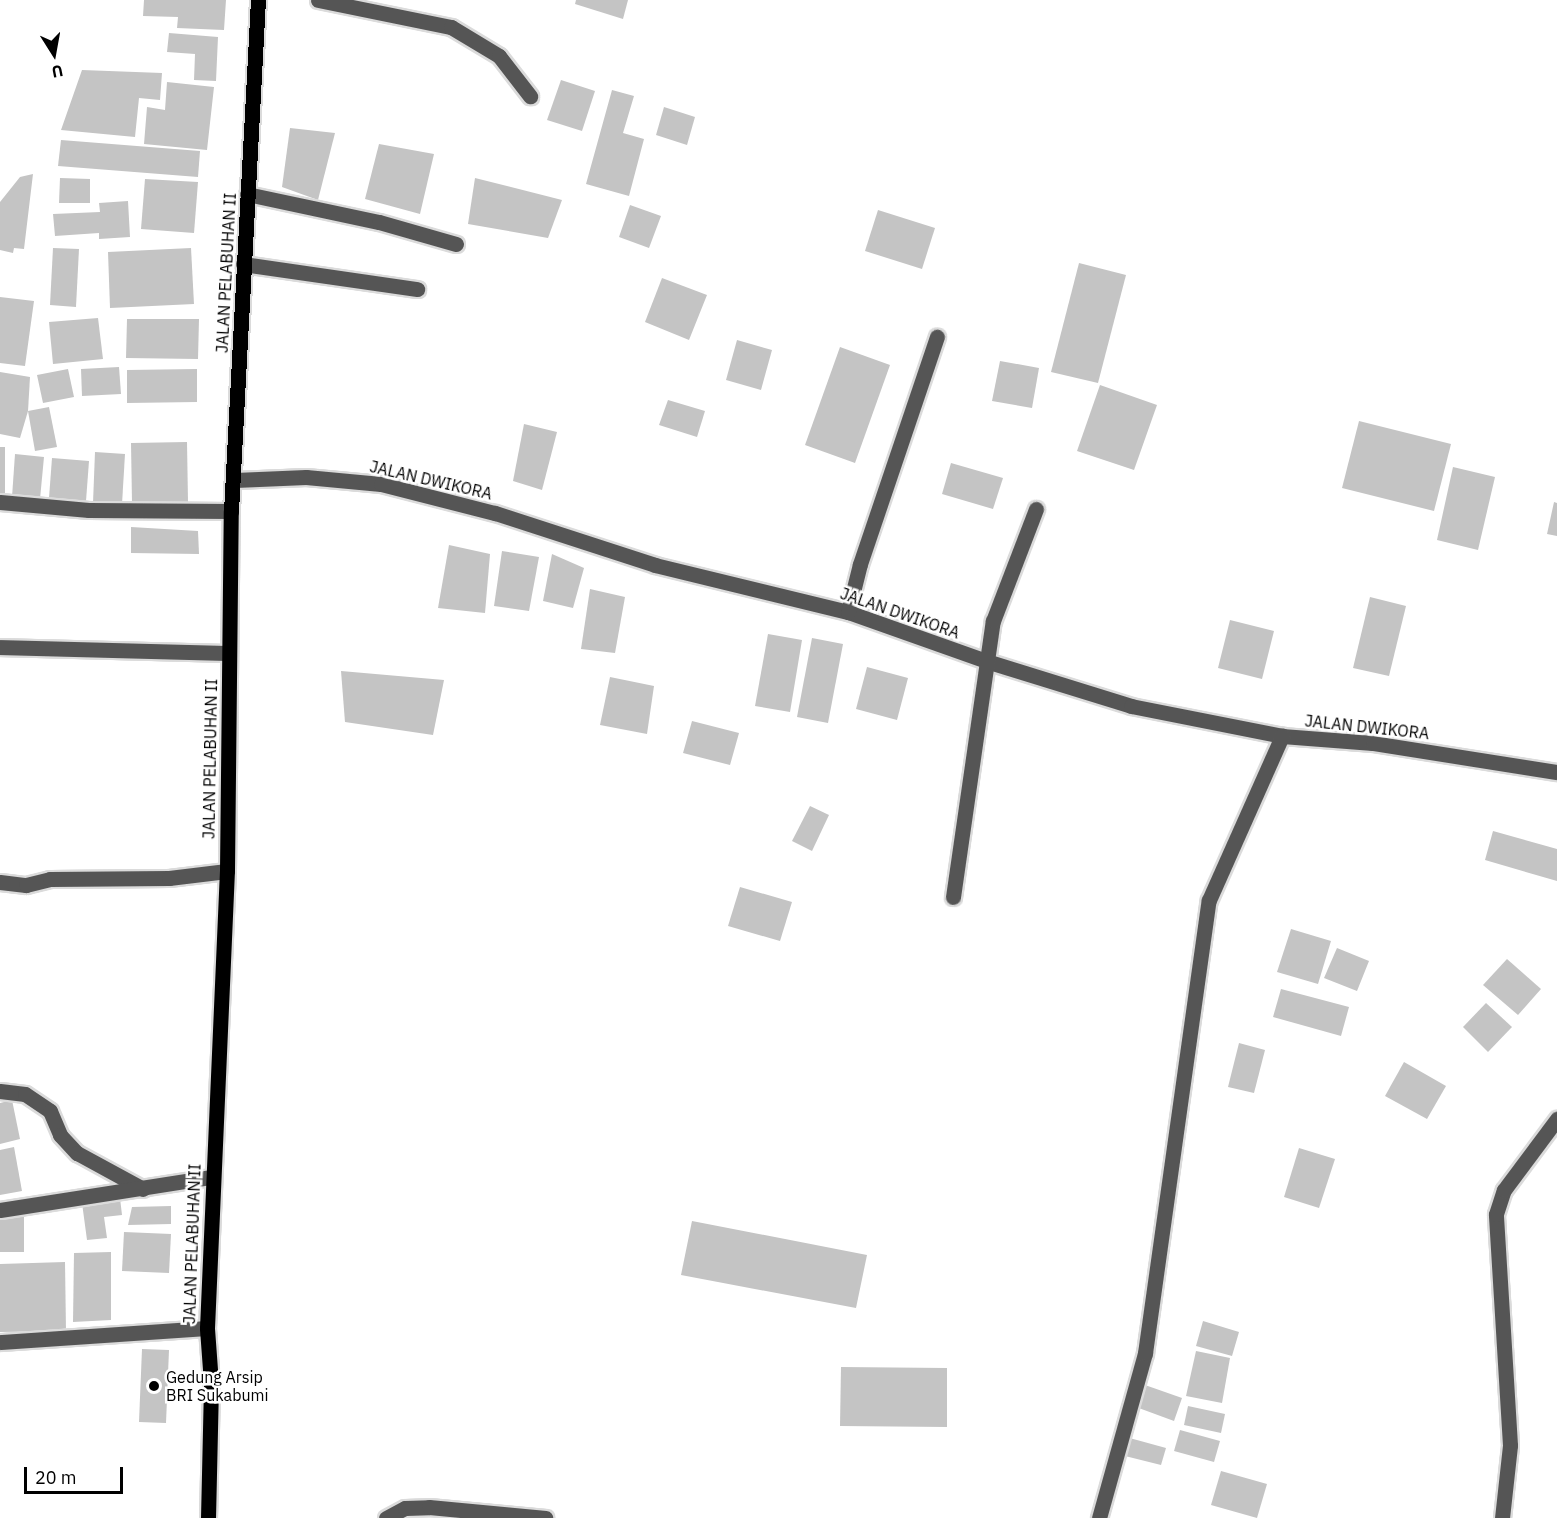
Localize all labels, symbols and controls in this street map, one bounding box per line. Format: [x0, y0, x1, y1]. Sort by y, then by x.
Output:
north arrow [24, 24, 84, 84]
text: U [50, 61, 65, 83]
street label: JALAN PELABUHAN II [212, 192, 240, 354]
street label: JALAN DWIKORA [368, 457, 494, 503]
street label: JALAN DWIKORA [838, 584, 962, 642]
street label: JALAN PELABUHAN II [199, 679, 221, 839]
street label: JALAN DWIKORA [1304, 711, 1430, 743]
street label: JALAN PELABUHAN II [180, 1164, 204, 1324]
place label: Gedung Arsip BRI Sukabumi [166, 1367, 268, 1405]
marker: Gedung Arsip BRI Sukabumi [147, 1379, 161, 1393]
scale bar [27, 1455, 126, 1493]
text: 20 m [35, 1466, 77, 1489]

